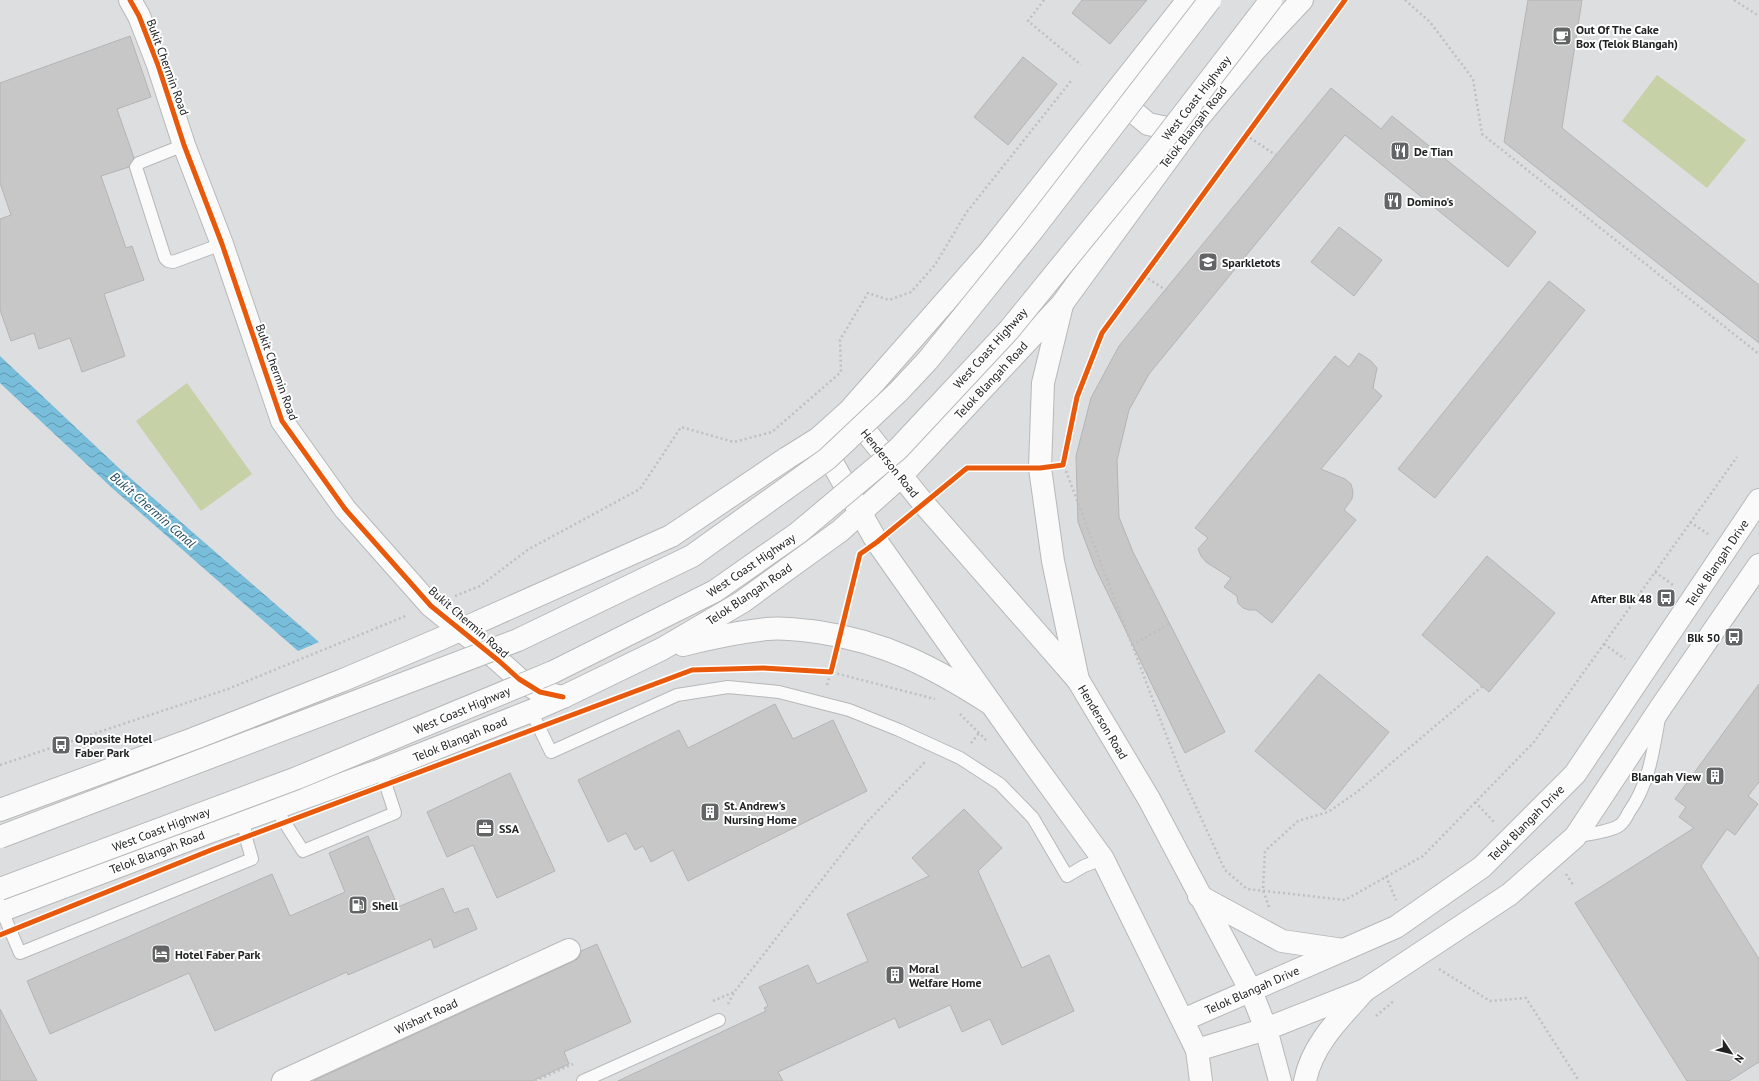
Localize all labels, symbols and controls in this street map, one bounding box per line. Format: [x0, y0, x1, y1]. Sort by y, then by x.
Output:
street label: Bukit Chermin Road [144, 17, 192, 117]
place label: Out Of The Cake Box (Telok Blangah) [1576, 22, 1678, 51]
cafe icon: Out Of The Cake Box (Telok Blangah) [1551, 25, 1573, 47]
street label: West Coast Highway [1158, 52, 1234, 143]
street label: Telok Blangah Road [1156, 83, 1230, 171]
restaurant icon: De Tian [1389, 140, 1411, 162]
place label: De Tian [1414, 144, 1453, 159]
restaurant icon: Domino's [1382, 190, 1404, 212]
place label: Domino's [1407, 194, 1453, 209]
school or university icon: Sparkletots [1197, 251, 1219, 273]
place label: Sparkletots [1222, 255, 1280, 270]
street label: West Coast Highway [950, 304, 1031, 392]
street label: Bukit Chermin Road [253, 322, 301, 422]
street label: Telok Blangah Road [951, 338, 1031, 422]
street label: Henderson Road [858, 426, 922, 500]
water label: Bukit Chermin Canal [107, 468, 200, 552]
street label: Telok Blangah Drive [1682, 517, 1752, 609]
street label: West Coast Highway [704, 530, 798, 600]
street label: Telok Blangah Road [703, 560, 795, 628]
street label: Bukit Chermin Road [426, 583, 512, 661]
bus stop icon: After Blk 48 [1655, 587, 1677, 609]
place label: After Blk 48 [1591, 591, 1652, 606]
bus stop icon: Blk 50 [1723, 626, 1745, 648]
place label: Blk 50 [1687, 630, 1720, 645]
street label: Henderson Road [1075, 682, 1131, 762]
street label: West Coast Highway [411, 683, 513, 737]
street label: Telok Blangah Road [411, 713, 509, 765]
place label: Opposite Hotel Faber Park [75, 731, 152, 760]
bus stop icon: Opposite Hotel Faber Park [50, 734, 72, 756]
building icon: Blangah View [1704, 765, 1726, 787]
place label: Blangah View [1631, 769, 1701, 784]
street label: Telok Blangah Drive [1485, 782, 1567, 864]
place label: St. Andrew's Nursing Home [724, 798, 797, 827]
building icon: St. Andrew's Nursing Home [699, 801, 721, 823]
street label: West Coast Highway [110, 803, 212, 855]
office icon: SSA [474, 817, 496, 839]
place label: SSA [499, 821, 520, 836]
street label: Telok Blangah Road [107, 827, 207, 877]
fuel station icon: Shell [347, 894, 369, 916]
place label: Shell [372, 898, 399, 913]
hotel icon: Hotel Faber Park [150, 943, 172, 965]
place label: Hotel Faber Park [175, 947, 261, 962]
place label: Moral Welfare Home [909, 961, 982, 990]
street label: Telok Blangah Drive [1202, 962, 1302, 1018]
building icon: Moral Welfare Home [884, 964, 906, 986]
street label: Wishart Road [392, 995, 460, 1037]
north arrow [1711, 1033, 1751, 1073]
text: N [1731, 1052, 1747, 1066]

